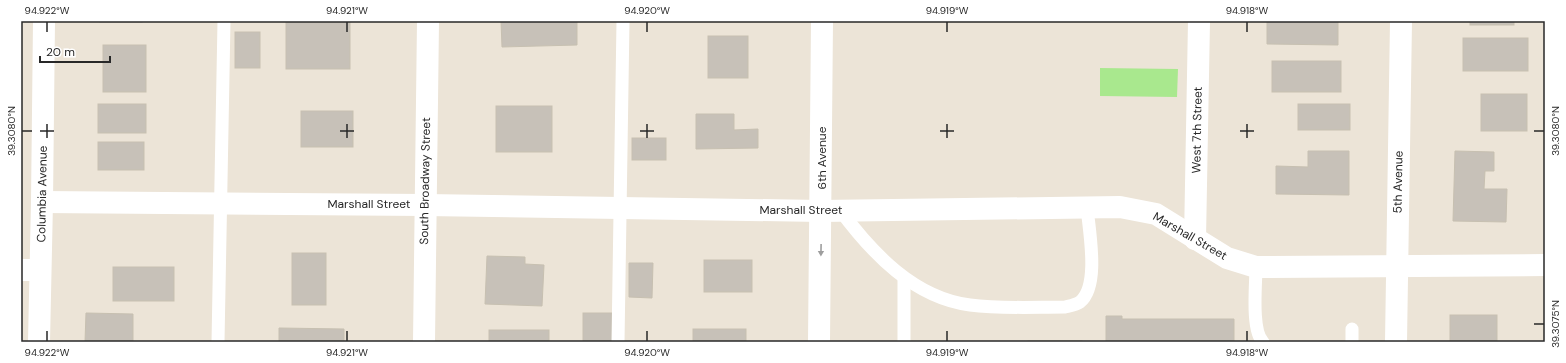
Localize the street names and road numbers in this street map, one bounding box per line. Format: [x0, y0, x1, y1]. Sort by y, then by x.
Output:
street label: West 7th Street [1188, 86, 1206, 173]
street label: South Broadway Street [416, 117, 434, 245]
street label: 6th Avenue [814, 126, 830, 190]
street label: Columbia Avenue [33, 145, 51, 243]
street label: 5th Avenue [1389, 150, 1407, 214]
street label: Marshall Street [327, 196, 411, 212]
street label: Marshall Street [759, 202, 843, 218]
street label: Marshall Street [1150, 208, 1230, 264]

